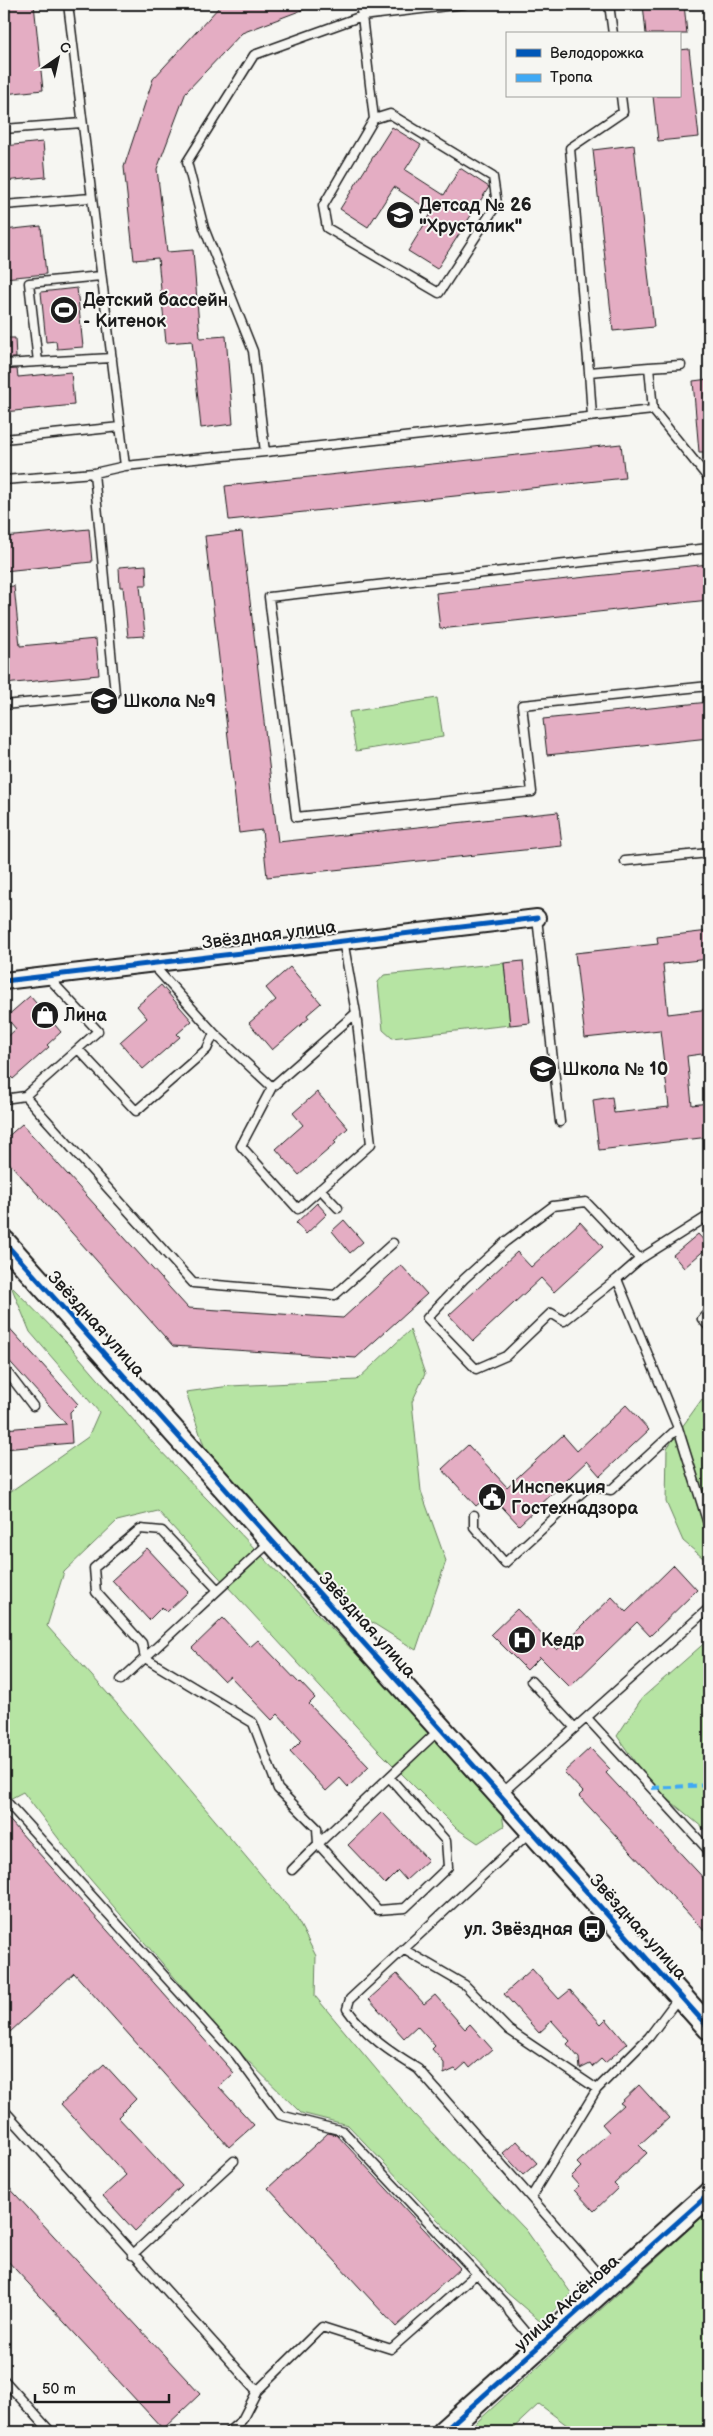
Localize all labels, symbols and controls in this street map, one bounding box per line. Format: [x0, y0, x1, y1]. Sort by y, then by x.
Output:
north arrow [32, 32, 82, 82]
legend [506, 32, 680, 98]
text: С [56, 38, 74, 58]
text: Велодорожка [550, 44, 644, 63]
text: Тропа [550, 68, 593, 87]
place label: Детсад № 26 "Хрусталик" [419, 195, 532, 237]
school or university icon: Детсад № 26 "Хрусталик" [385, 200, 415, 230]
place label: Детский бассейн - Китенок [83, 290, 228, 332]
sports icon: Детский бассейн - Китенок [49, 295, 79, 325]
school or university icon: Школа №9 [89, 686, 119, 716]
place label: Школа №9 [123, 691, 216, 712]
street label: Звёздная улица [201, 916, 338, 954]
shop icon: Лина [30, 1000, 60, 1030]
place label: Лина [63, 1005, 107, 1026]
school or university icon: Школа № 10 [528, 1054, 558, 1084]
place label: Школа № 10 [562, 1059, 668, 1080]
street label: Звёздная улица [43, 1267, 149, 1381]
place label: Инспекция Гостехнадзора [511, 1477, 638, 1519]
public building icon: Инспекция Гостехнадзора [477, 1482, 507, 1512]
street label: Звёздная улица [314, 1568, 420, 1682]
hospital icon: Кедр [507, 1625, 537, 1655]
place label: Кедр [541, 1630, 585, 1651]
street label: Звёздная улица [585, 1870, 691, 1984]
bus stop icon: ул. Звёздная [577, 1914, 607, 1944]
place label: ул. Звёздная [464, 1919, 573, 1940]
street label: улица Аксёнова [510, 2250, 624, 2355]
scale bar [35, 2371, 169, 2403]
text: 50 m [42, 2380, 76, 2399]

